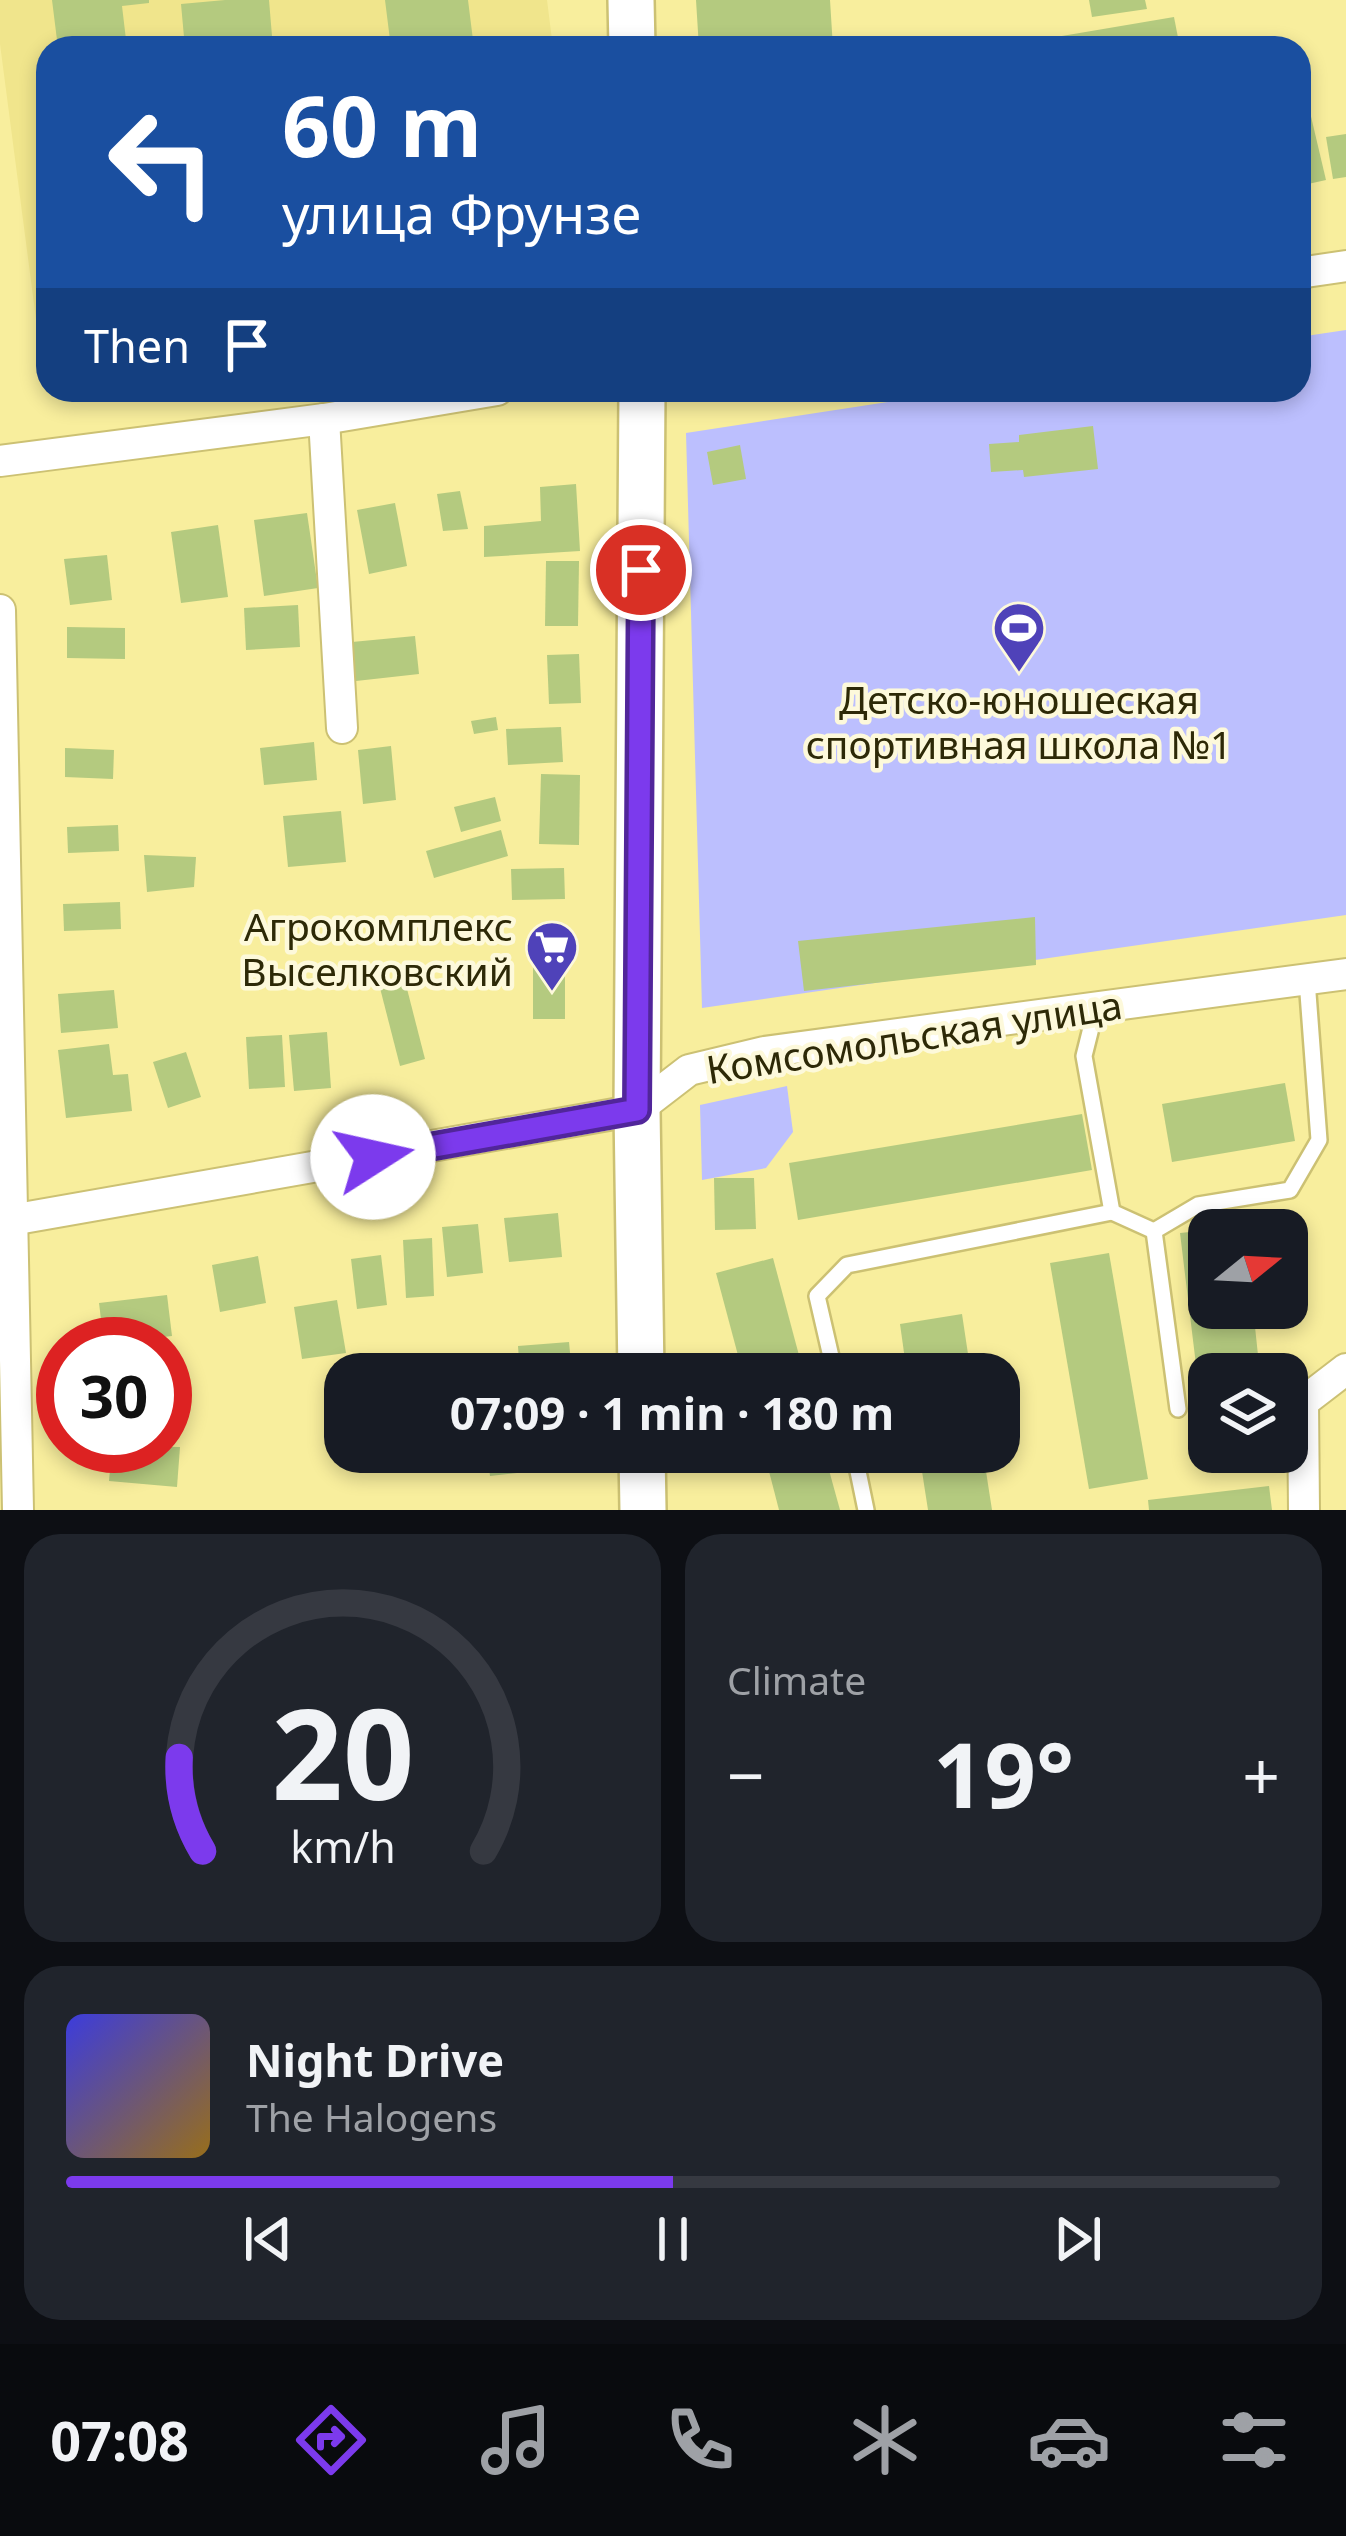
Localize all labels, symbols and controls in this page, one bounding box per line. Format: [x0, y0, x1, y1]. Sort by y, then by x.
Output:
text: 60 m [282, 67, 482, 182]
icon: left [84, 84, 240, 240]
text: улица Фрунзе [282, 176, 641, 250]
icon: arrive [214, 312, 280, 378]
text: Then [84, 315, 190, 376]
pin [590, 519, 692, 621]
icon: arrive [608, 537, 674, 603]
sports icon: Детско-юношеская спортивная школа №1 [991, 600, 1047, 674]
place label: Детско-юношеская спортивная школа №1 [806, 672, 1232, 770]
place label: Агрокомплекс Выселковский [241, 899, 513, 997]
supermarket icon: Агрокомплекс Выселковский [524, 919, 580, 993]
street label: Комсомольская улица [702, 977, 1126, 1095]
position arrow [310, 1094, 436, 1220]
north arrow [1188, 1209, 1308, 1329]
map controls [1188, 1209, 1308, 1473]
speed limit sign: 30 [36, 1317, 192, 1473]
button: layers [1188, 1353, 1308, 1473]
text: 07:09 · 1 min · 180 m [450, 1382, 894, 1443]
text: Climate [727, 1653, 866, 1706]
text: 20 [271, 1667, 414, 1837]
text: 19° [933, 1712, 1074, 1834]
text: − [727, 1729, 765, 1819]
text: + [1242, 1729, 1280, 1819]
text: km/h [290, 1817, 395, 1876]
text: Night Drive [246, 2029, 504, 2090]
text: The Halogens [246, 2090, 497, 2143]
icon: previous [235, 2206, 301, 2272]
icon: pause [640, 2206, 706, 2272]
icon: next [1045, 2206, 1111, 2272]
icon: directions [289, 2398, 373, 2482]
icon: music [474, 2398, 558, 2482]
icon: phone [658, 2398, 742, 2482]
icon: climate [843, 2398, 927, 2482]
icon: car [1027, 2398, 1111, 2482]
icon: filters [1212, 2398, 1296, 2482]
text: 07:08 [50, 2403, 189, 2477]

